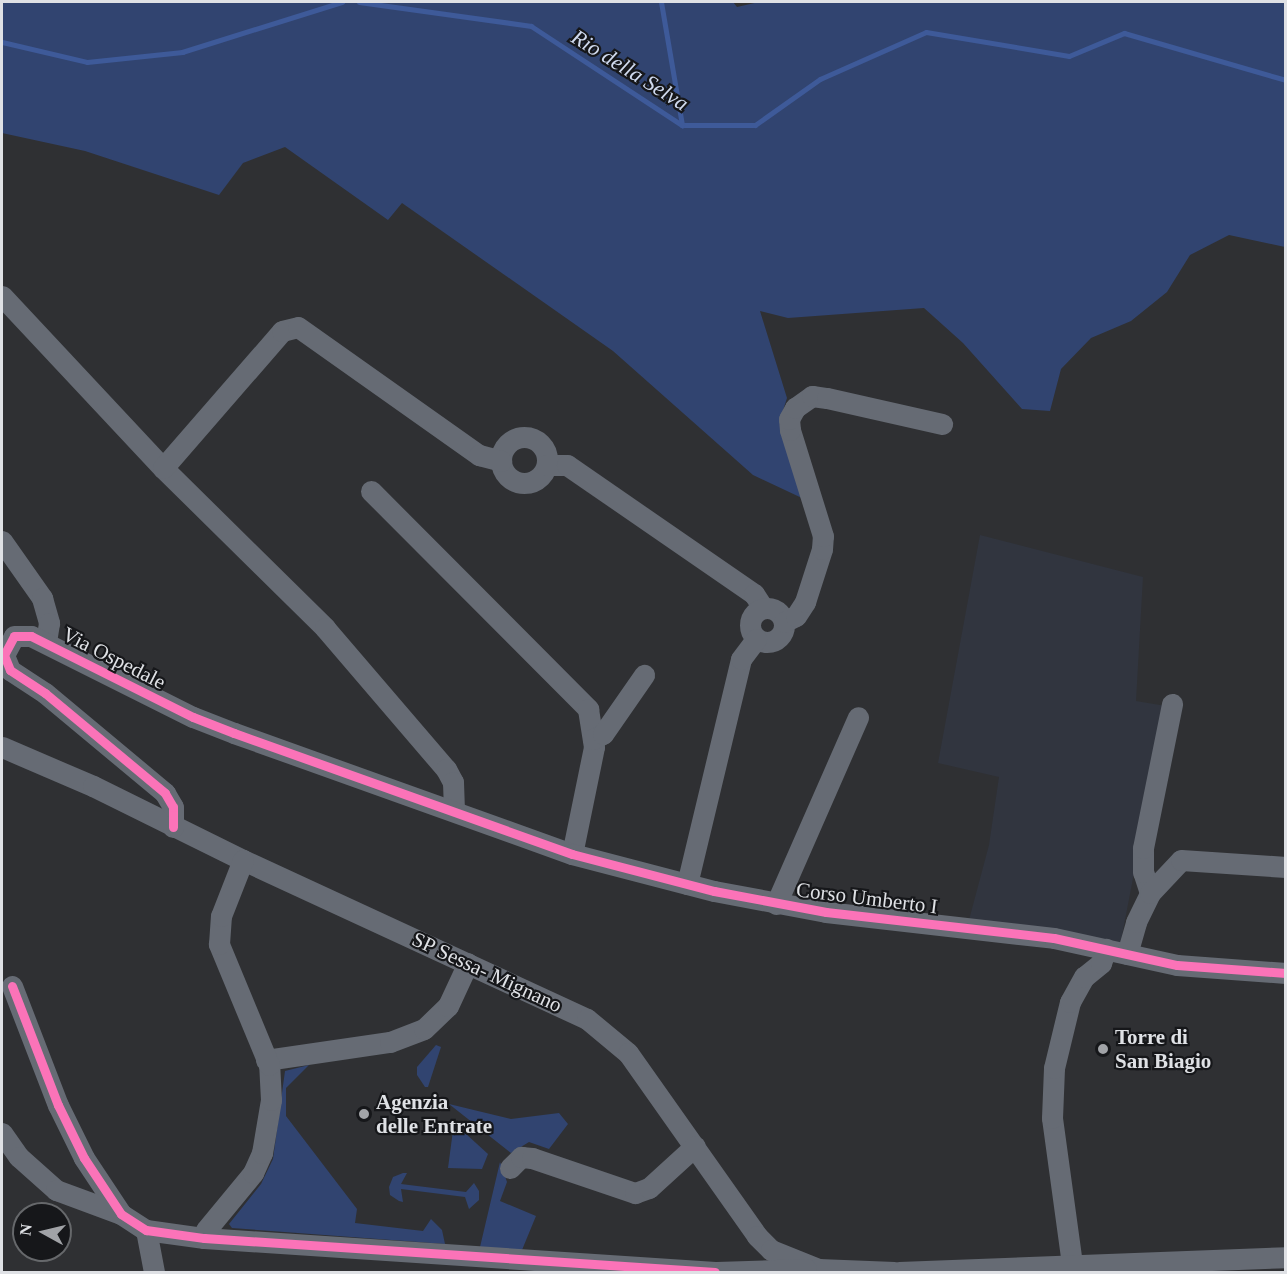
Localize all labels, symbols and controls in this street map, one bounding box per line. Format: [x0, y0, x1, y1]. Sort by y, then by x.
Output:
water label: Rio della Selva [567, 24, 693, 116]
street label: Via Ospedale [58, 621, 170, 695]
street label: Corso Umberto I [795, 877, 939, 919]
street label: SP Sessa- Mignano [408, 926, 566, 1018]
place label: Torre di San Biagio [1115, 1024, 1211, 1074]
marker: Torre di San Biagio [1096, 1042, 1110, 1056]
place label: Agenzia delle Entrate [376, 1089, 492, 1139]
marker: Agenzia delle Entrate [357, 1107, 371, 1121]
north arrow [12, 1202, 72, 1262]
text: N [16, 1223, 35, 1237]

